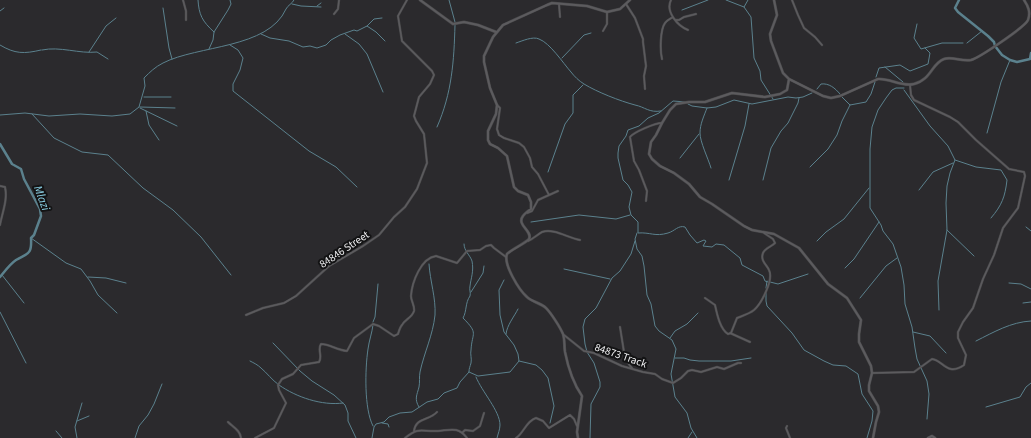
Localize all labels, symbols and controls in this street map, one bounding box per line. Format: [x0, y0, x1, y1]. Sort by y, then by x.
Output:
water label: Mlazi [29, 183, 54, 213]
street label: 84846 Street [316, 227, 372, 272]
street label: 84873 Track [593, 340, 650, 372]

